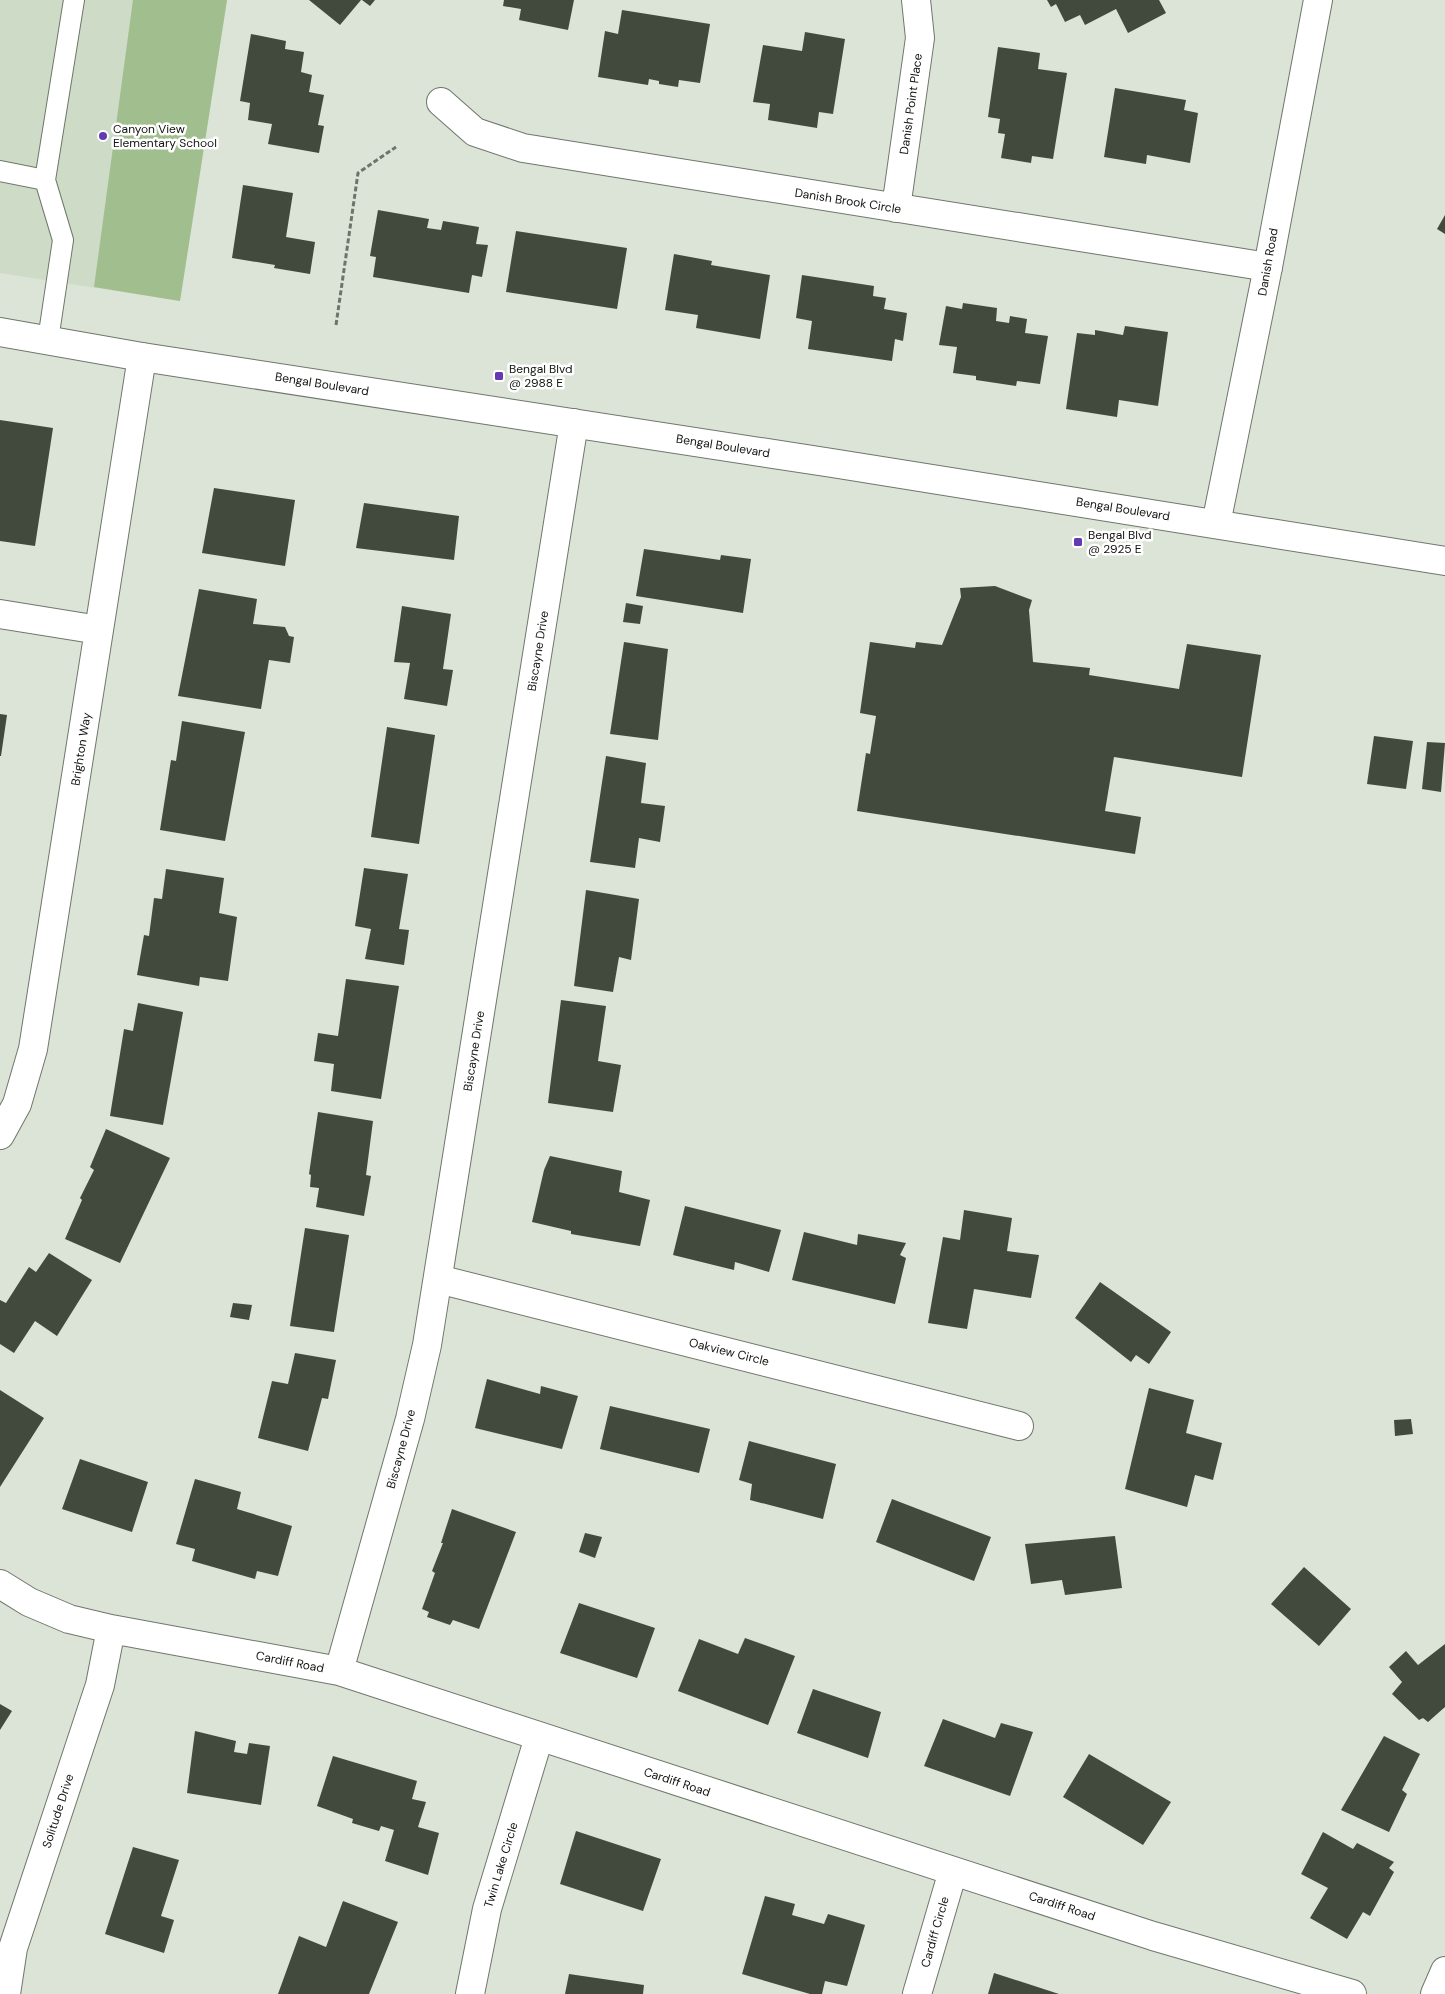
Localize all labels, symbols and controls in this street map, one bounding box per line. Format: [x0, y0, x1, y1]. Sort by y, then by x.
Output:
street label: Danish Point Place [896, 52, 926, 156]
place label: Canyon View Elementary School [113, 121, 217, 151]
marker: Canyon View Elementary School [97, 130, 109, 142]
street label: Danish Brook Circle [794, 185, 903, 217]
street label: Danish Road [1254, 227, 1282, 297]
place label: Bengal Blvd @ 2988 E [509, 361, 573, 391]
street label: Bengal Boulevard [274, 369, 370, 399]
marker: Bengal Blvd @ 2988 E [493, 370, 505, 382]
street label: Bengal Boulevard [675, 431, 771, 461]
street label: Bengal Boulevard [1075, 494, 1171, 524]
place label: Bengal Blvd @ 2925 E [1088, 527, 1152, 557]
marker: Bengal Blvd @ 2925 E [1072, 536, 1084, 548]
street label: Biscayne Drive [524, 609, 552, 692]
street label: Brighton Way [67, 711, 95, 787]
street label: Biscayne Drive [460, 1009, 488, 1092]
street label: Oakview Circle [687, 1334, 771, 1370]
street label: Biscayne Drive [383, 1407, 419, 1490]
street label: Cardiff Road [255, 1648, 325, 1676]
street label: Cardiff Road [642, 1764, 712, 1800]
street label: Solitude Drive [38, 1772, 78, 1850]
street label: Twin Lake Circle [480, 1820, 522, 1910]
street label: Cardiff Road [1027, 1888, 1097, 1924]
street label: Cardiff Circle [917, 1894, 953, 1969]

